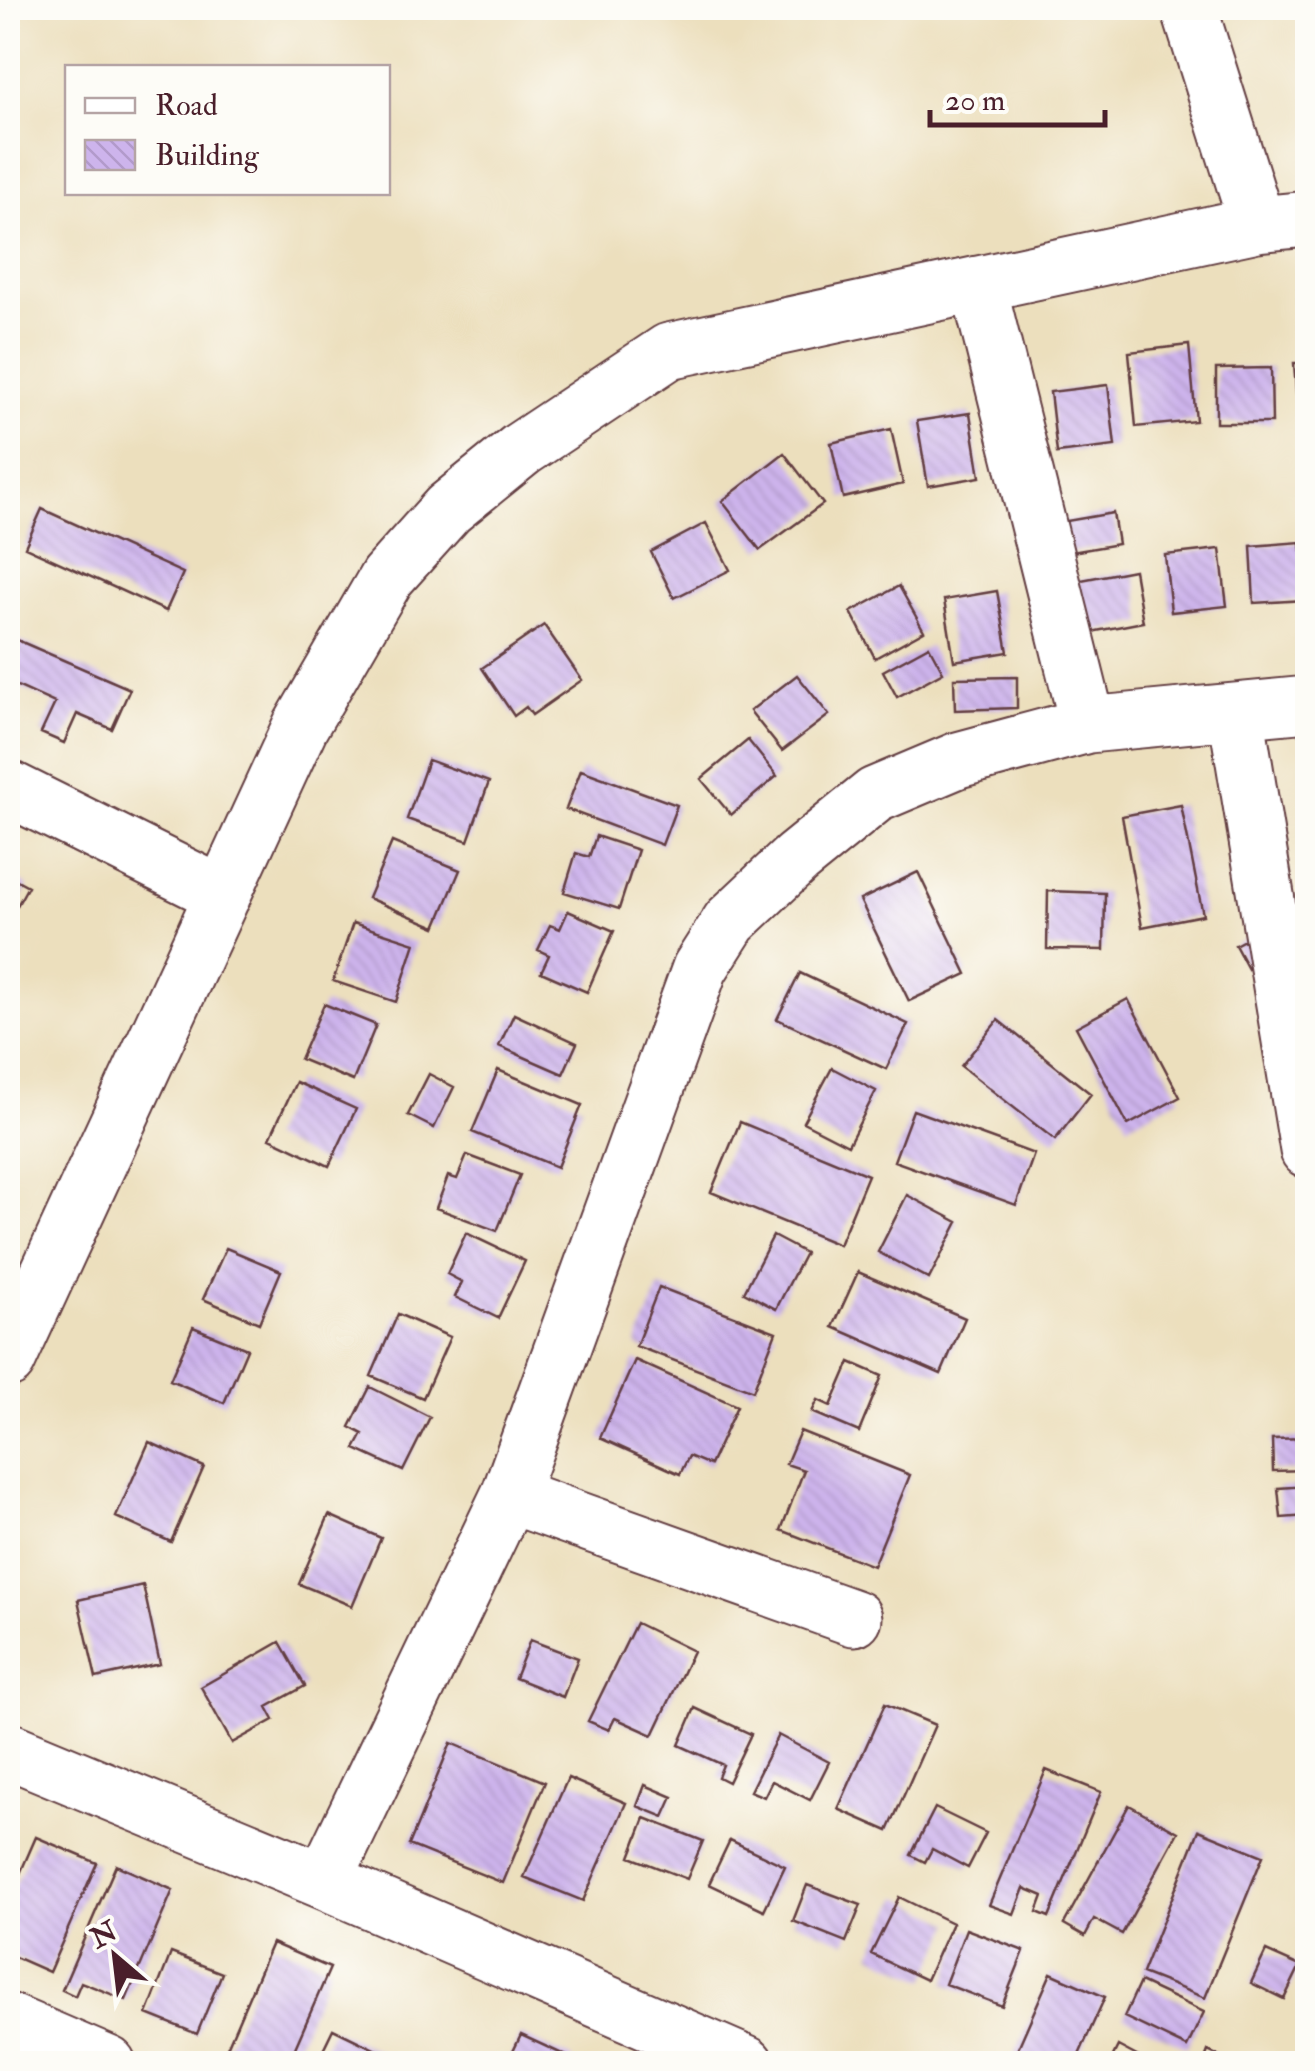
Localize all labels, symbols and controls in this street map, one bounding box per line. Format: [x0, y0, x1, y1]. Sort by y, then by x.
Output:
legend [65, 65, 390, 195]
scale bar [930, 65, 1105, 127]
text: 20 m [945, 82, 1005, 119]
text: Road [155, 87, 218, 124]
text: Building [155, 137, 260, 174]
north arrow [65, 1906, 165, 2006]
text: N [84, 1913, 124, 1957]

